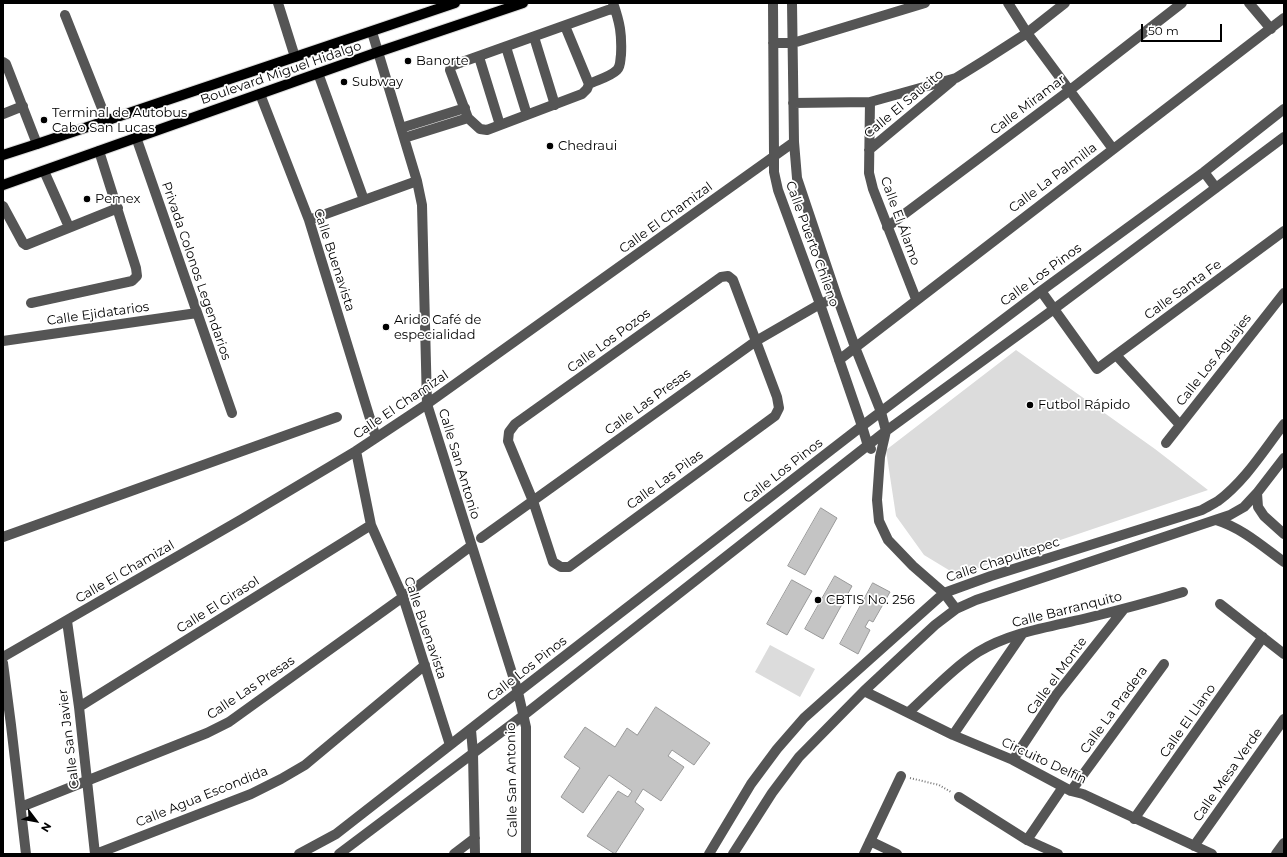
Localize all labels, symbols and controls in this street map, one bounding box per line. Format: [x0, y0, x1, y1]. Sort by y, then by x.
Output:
scale bar [1143, 16, 1224, 42]
text: 50 m [1148, 23, 1179, 38]
street label: Boulevard Miguel Hidalgo [199, 38, 363, 108]
place label: Banorte [416, 53, 469, 69]
marker: Banorte [403, 56, 413, 66]
street label: Calle El Saucito [861, 66, 947, 142]
street label: Calle Miramar [987, 72, 1069, 138]
place label: Subway [352, 74, 403, 90]
marker: Subway [339, 77, 349, 87]
place label: Terminal de Autobus Cabo San Lucas [52, 105, 187, 136]
marker: Terminal de Autobus Cabo San Lucas [39, 115, 49, 125]
place label: Chedraui [558, 138, 617, 154]
street label: Calle La Palmilla [1006, 140, 1100, 216]
marker: Chedraui [545, 141, 555, 151]
street label: Calle El Álamo [877, 175, 923, 267]
street label: Calle El Chamizal [616, 179, 716, 257]
street label: Calle Puerto Chileno [782, 179, 842, 309]
street label: Privada Colonos Legendarios [158, 180, 234, 362]
place label: Pemex [95, 191, 140, 207]
marker: Pemex [82, 194, 92, 204]
street label: Calle Buenavista [310, 207, 358, 313]
street label: Calle Los Pinos [997, 240, 1085, 310]
street label: Calle Santa Fe [1141, 257, 1225, 323]
street label: Calle Ejidatarios [46, 299, 150, 329]
street label: Calle Los Pozos [564, 306, 654, 376]
street label: Calle Los Aguajes [1173, 311, 1255, 409]
place label: Arido Café de especialidad [394, 312, 481, 343]
marker: Arido Café de especialidad [381, 322, 391, 332]
street label: Calle Las Presas [602, 366, 694, 438]
street label: Calle El Chamizal [350, 367, 452, 443]
place label: Futbol Rápido [1038, 397, 1130, 413]
marker: Futbol Rápido [1025, 400, 1035, 410]
street label: Calle San Antonio [435, 407, 483, 521]
street label: Calle Los Pinos [740, 435, 826, 507]
street label: Calle Las Pilas [624, 447, 706, 513]
street label: Calle Chapultepec [944, 534, 1062, 586]
street label: Calle El Chamizal [73, 537, 177, 607]
street label: Calle El Girasol [174, 573, 262, 637]
street label: Calle Buenavista [400, 575, 450, 681]
street label: Calle Barranquito [1010, 589, 1124, 631]
place label: CBTIS No. 256 [826, 592, 915, 608]
marker: CBTIS No. 256 [813, 595, 823, 605]
street label: Calle Los Pinos [484, 633, 570, 705]
street label: Calle el Monte [1024, 634, 1090, 718]
street label: Calle Las Presas [204, 653, 298, 723]
street label: Calle La Pradera [1077, 663, 1151, 757]
street label: Calle El Llano [1157, 681, 1219, 761]
street label: Calle San Javier [55, 688, 83, 790]
street label: Calle San Antonio [503, 723, 521, 837]
street label: Calle Mesa Verde [1190, 725, 1266, 825]
street label: Circuito Delfín [999, 734, 1089, 788]
street label: Calle Agua Escondida [134, 763, 270, 831]
north arrow [16, 801, 56, 841]
text: N [38, 820, 54, 835]

